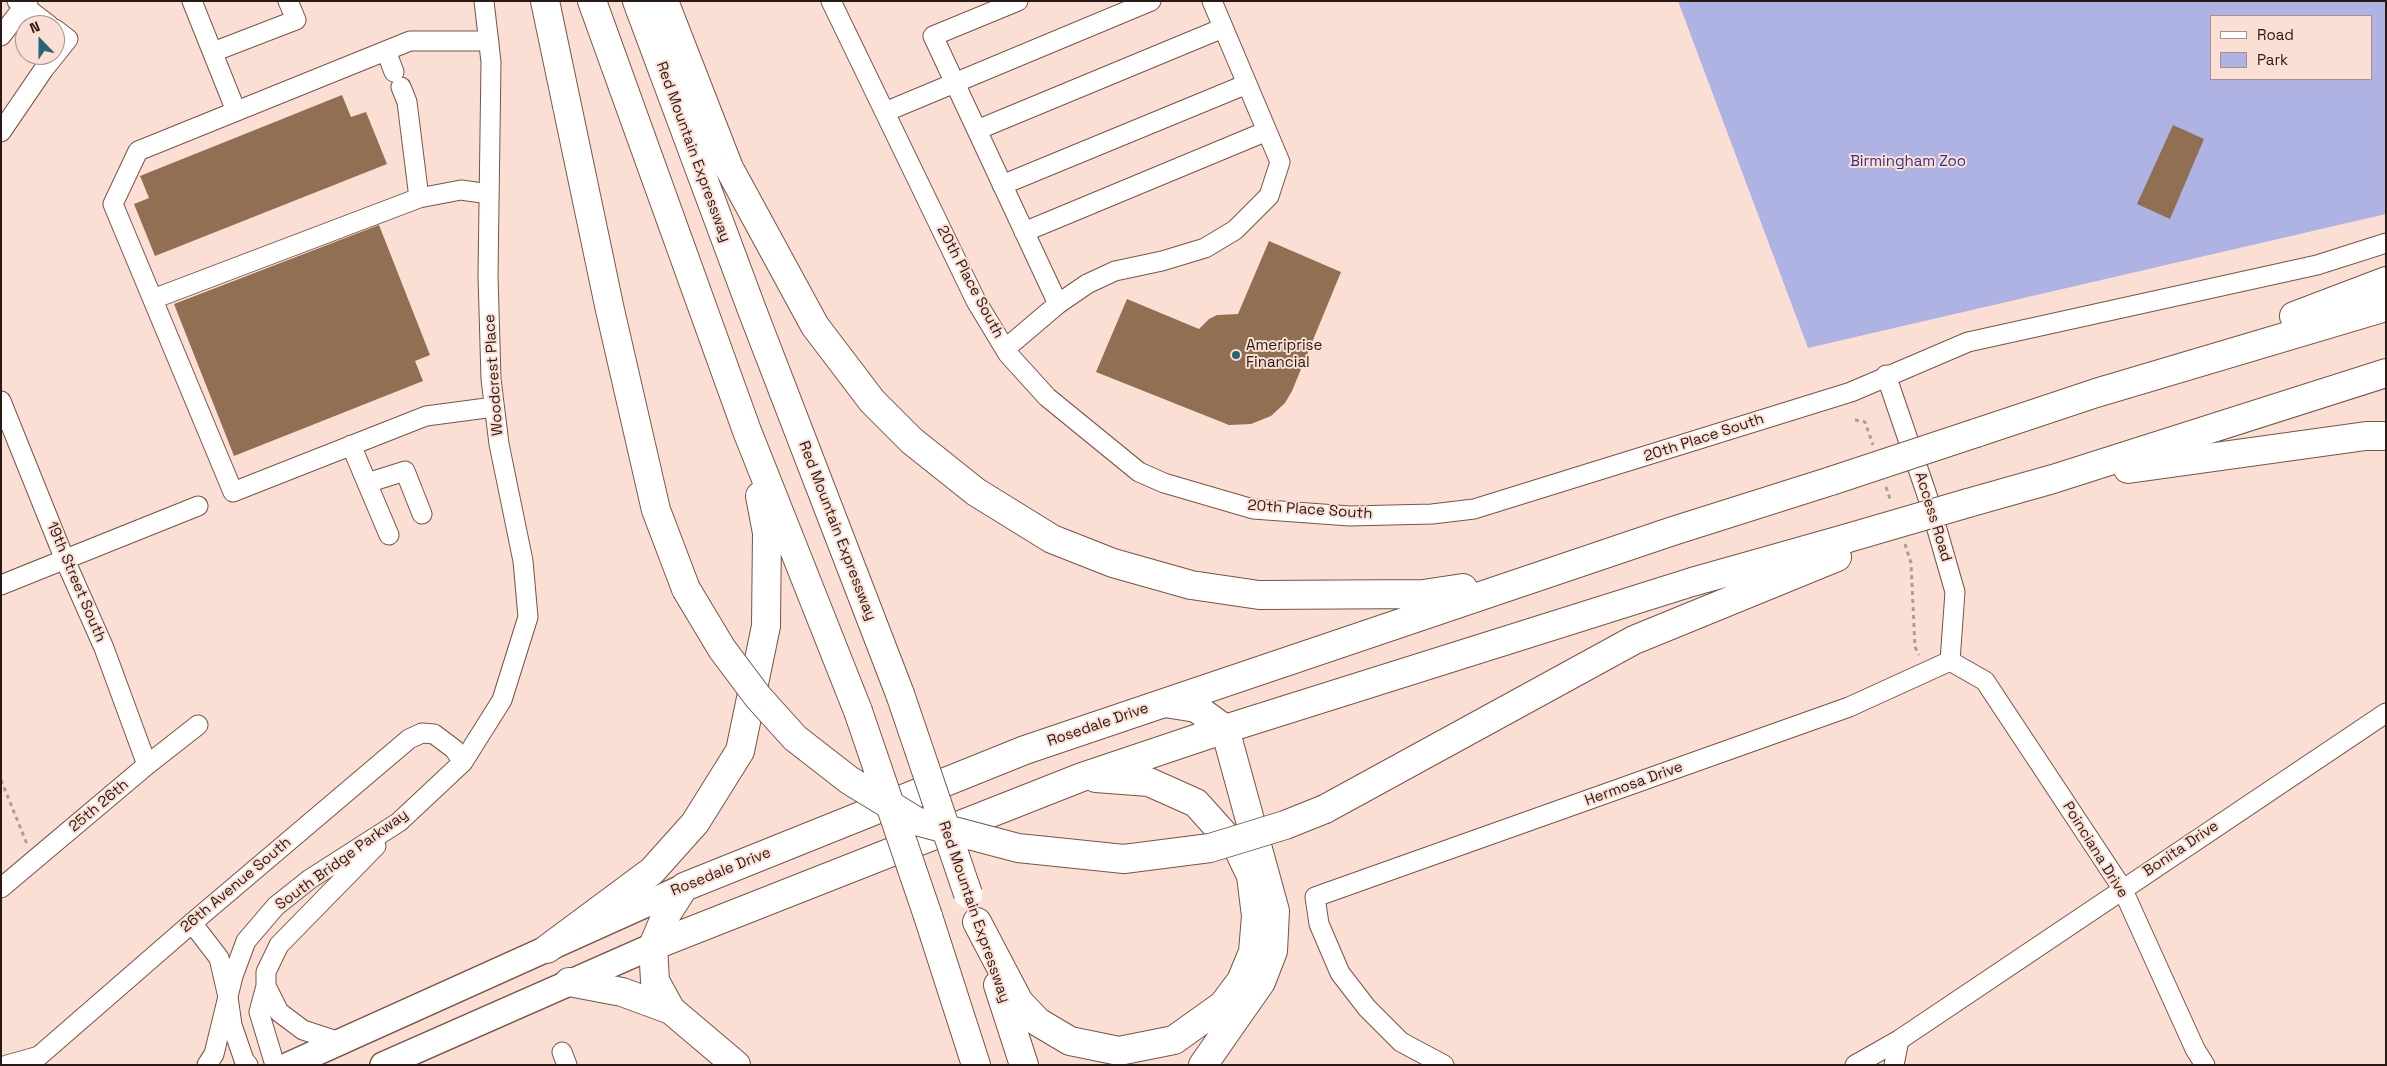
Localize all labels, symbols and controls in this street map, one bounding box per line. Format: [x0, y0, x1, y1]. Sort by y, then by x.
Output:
north arrow [15, 15, 65, 65]
legend [2210, 15, 2372, 80]
text: N [27, 17, 42, 37]
text: Road [2257, 25, 2294, 44]
text: Park [2257, 50, 2288, 69]
street label: Red Mountain Expressway [652, 59, 734, 245]
park label: Birmingham Zoo [1850, 153, 1966, 171]
street label: 20th Place South [933, 223, 1007, 341]
street label: Woodcrest Place [481, 314, 507, 436]
place label: Ameriprise Financial [1246, 337, 1322, 372]
marker: Ameriprise Financial [1230, 349, 1242, 361]
street label: 20th Place South [1642, 410, 1766, 466]
street label: Red Mountain Expressway [794, 439, 880, 623]
street label: Access Road [1911, 470, 1955, 564]
street label: 20th Place South [1247, 497, 1373, 523]
street label: 19th Street South [43, 519, 109, 645]
street label: Rosedale Drive [1045, 699, 1151, 751]
street label: Hermosa Drive [1583, 758, 1685, 810]
street label: 25th 26th [66, 776, 132, 836]
street label: Poinciana Drive [2058, 799, 2132, 901]
street label: South Bridge Parkway [272, 806, 412, 914]
street label: Bonita Drive [2140, 817, 2222, 881]
street label: Red Mountain Expressway [934, 819, 1014, 1005]
street label: 26th Avenue South [177, 834, 295, 936]
street label: Rosedale Drive [668, 844, 774, 900]

